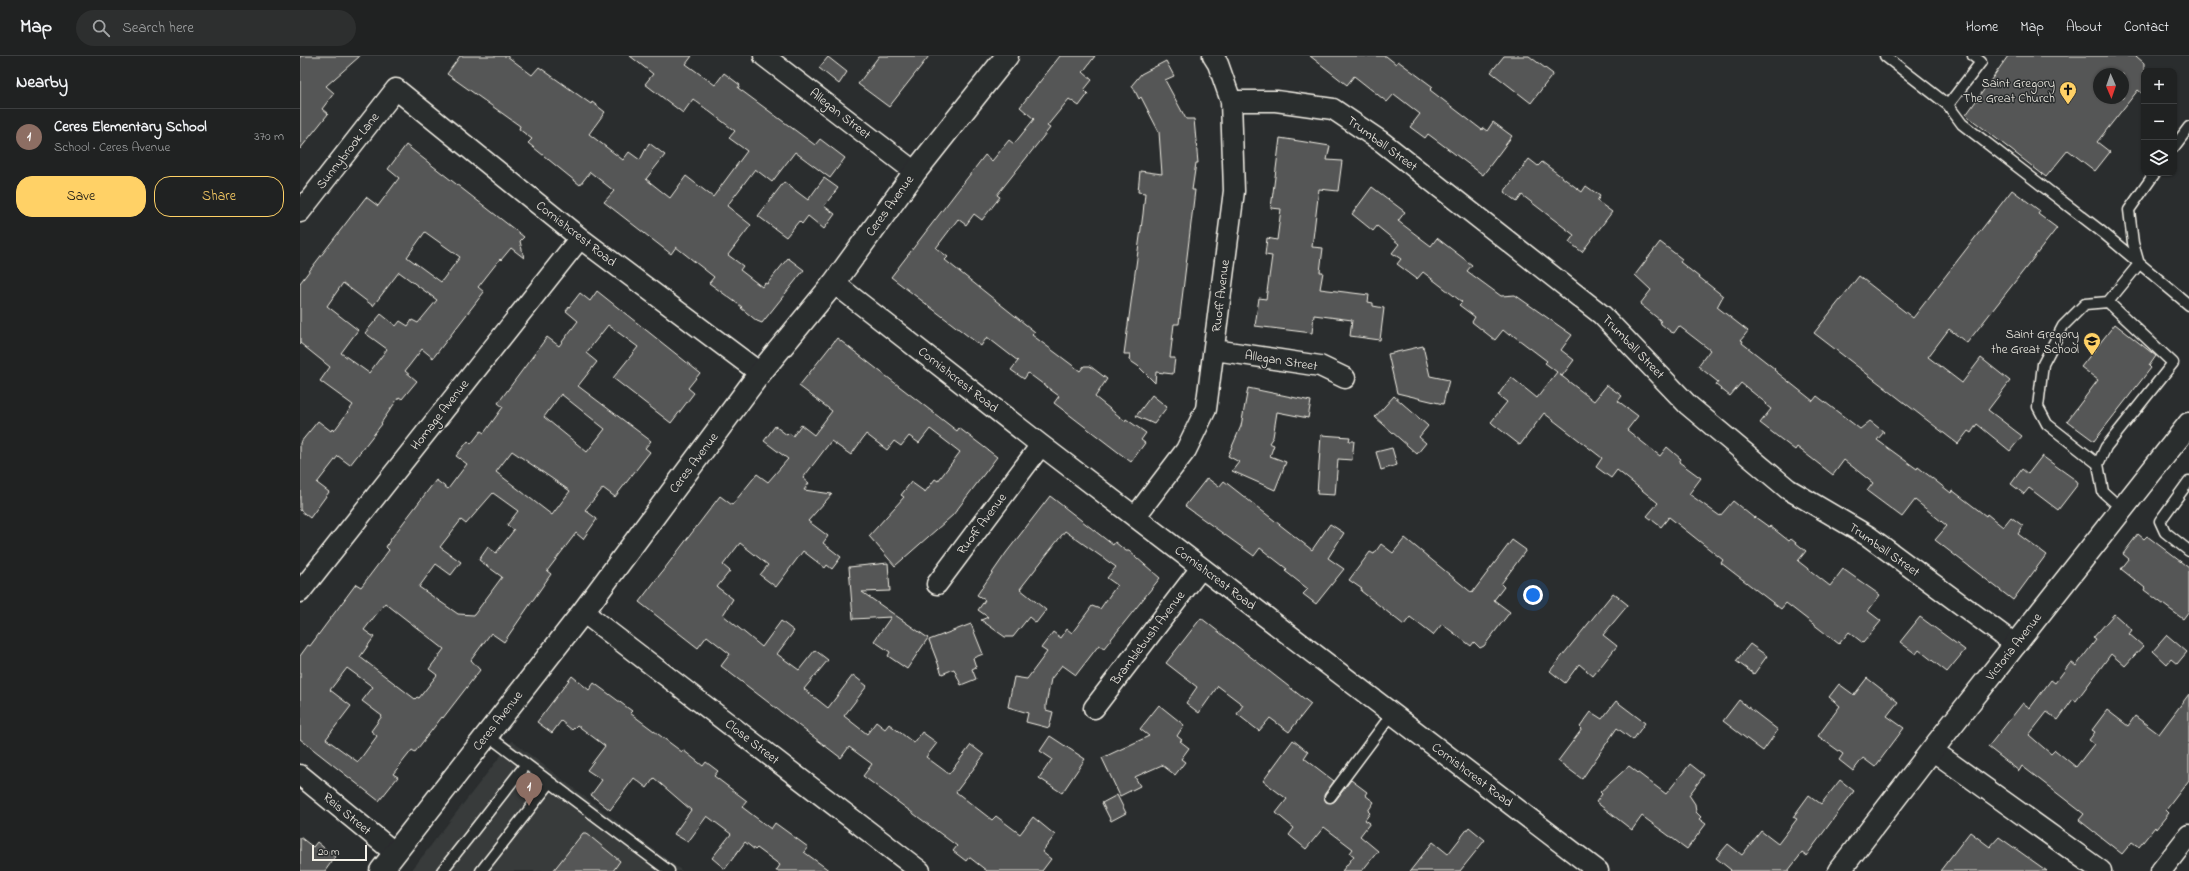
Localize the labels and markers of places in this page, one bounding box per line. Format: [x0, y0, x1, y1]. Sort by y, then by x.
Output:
place label: Saint Gregory The Great Church [1963, 74, 2055, 108]
church icon: Saint Gregory The Great Church [2058, 80, 2078, 105]
place label: Saint Gregory the Great School [1991, 325, 2079, 359]
school or university icon: Saint Gregory the Great School [2082, 331, 2102, 356]
pin: 1 [516, 773, 542, 806]

